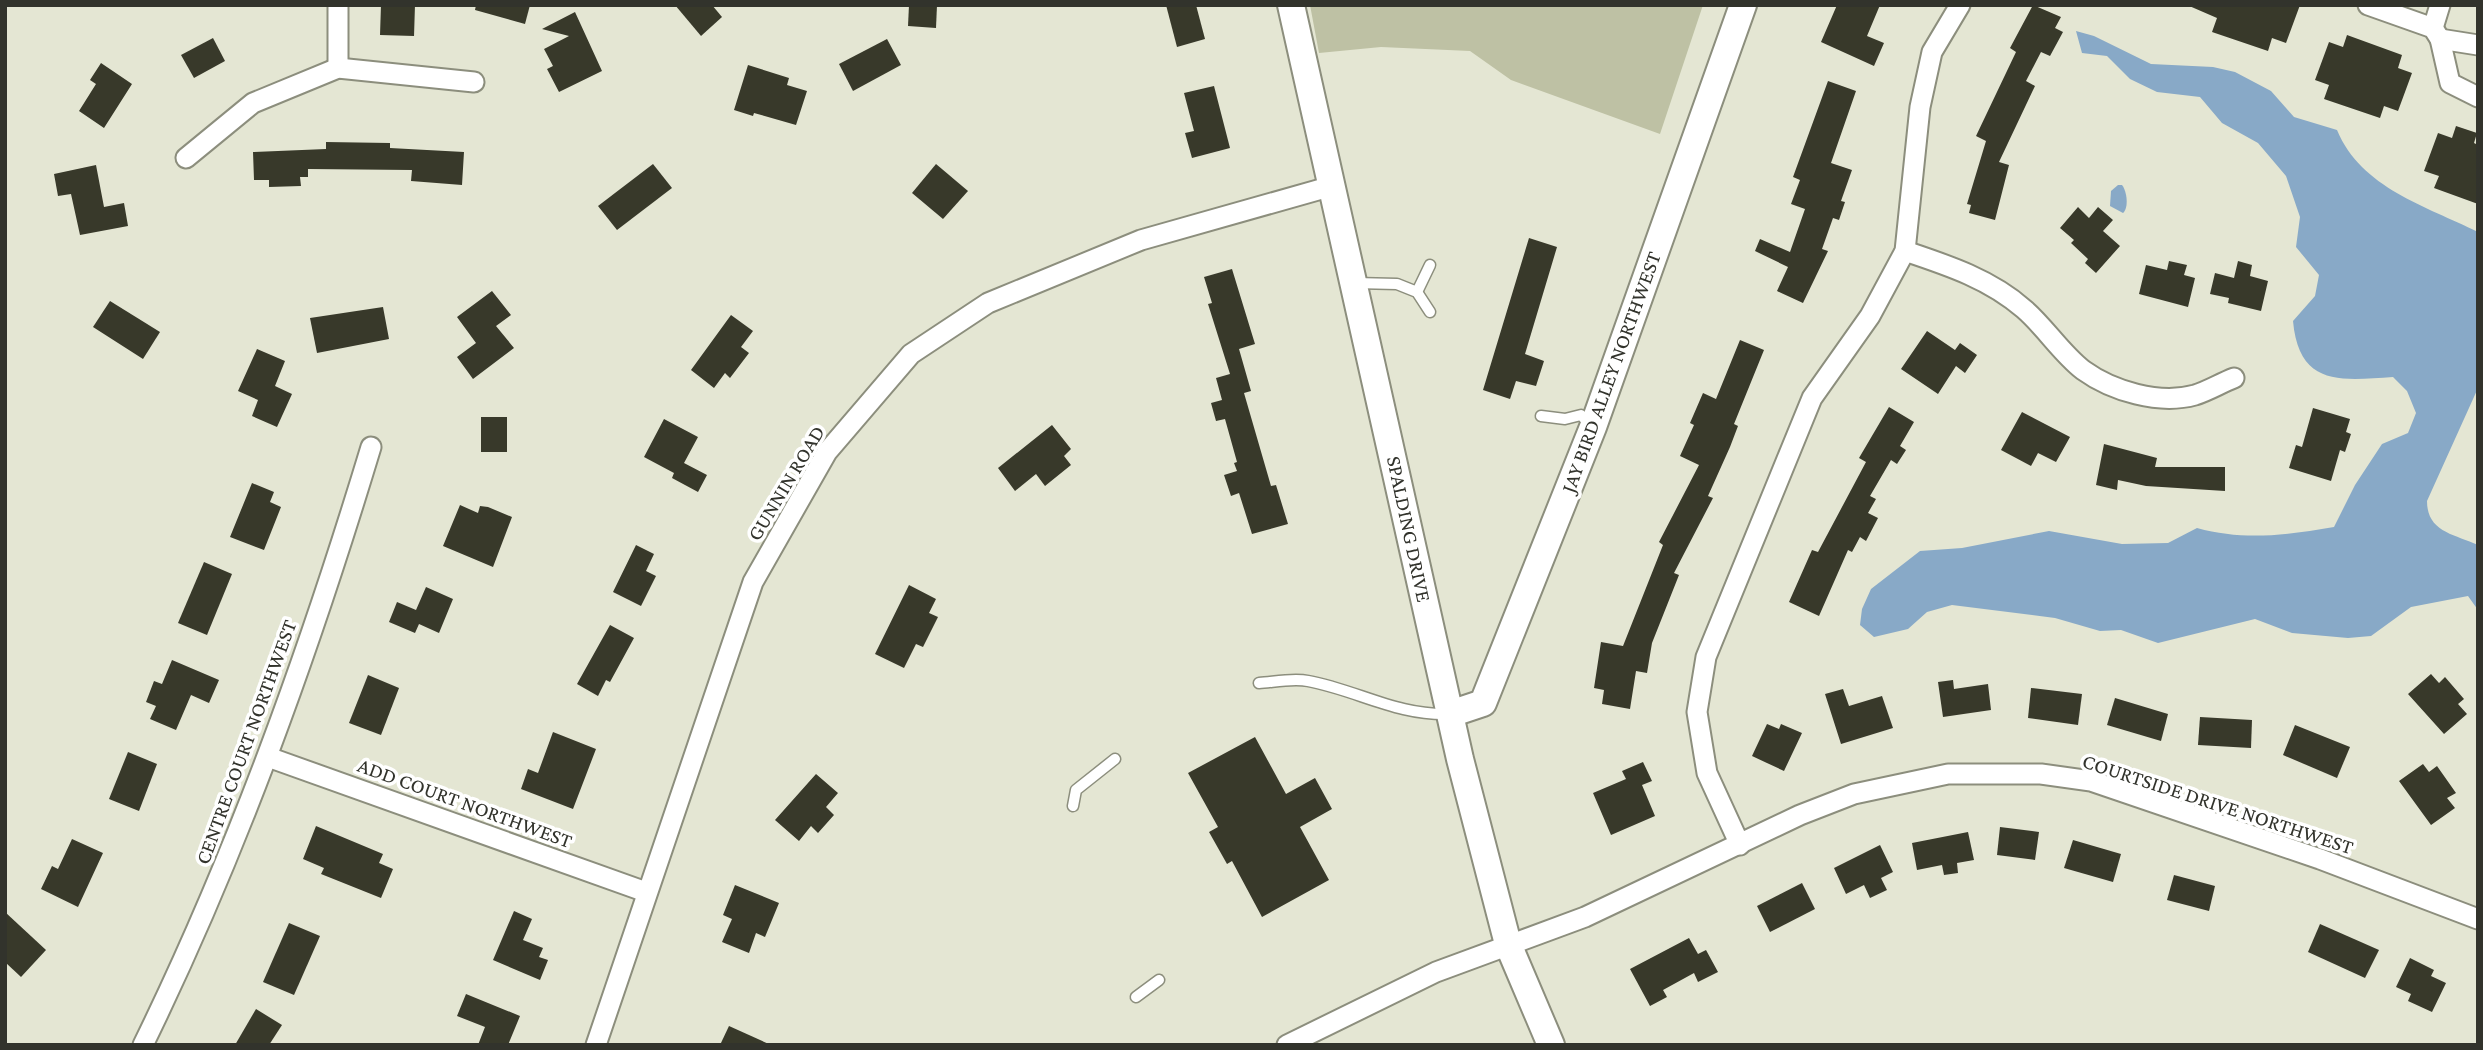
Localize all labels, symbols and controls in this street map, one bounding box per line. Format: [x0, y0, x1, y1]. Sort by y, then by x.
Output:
street label: JAY BIRD ALLEY NORTHWEST [1555, 248, 1666, 498]
street label: GUNNIN ROAD [742, 421, 830, 545]
street label: SPALDING DRIVE [1382, 454, 1436, 604]
street label: CENTRE COURT NORTHWEST [191, 616, 302, 868]
street label: COURTSIDE DRIVE NORTHWEST [2080, 749, 2357, 859]
street label: ADD COURT NORTHWEST [355, 753, 576, 853]

